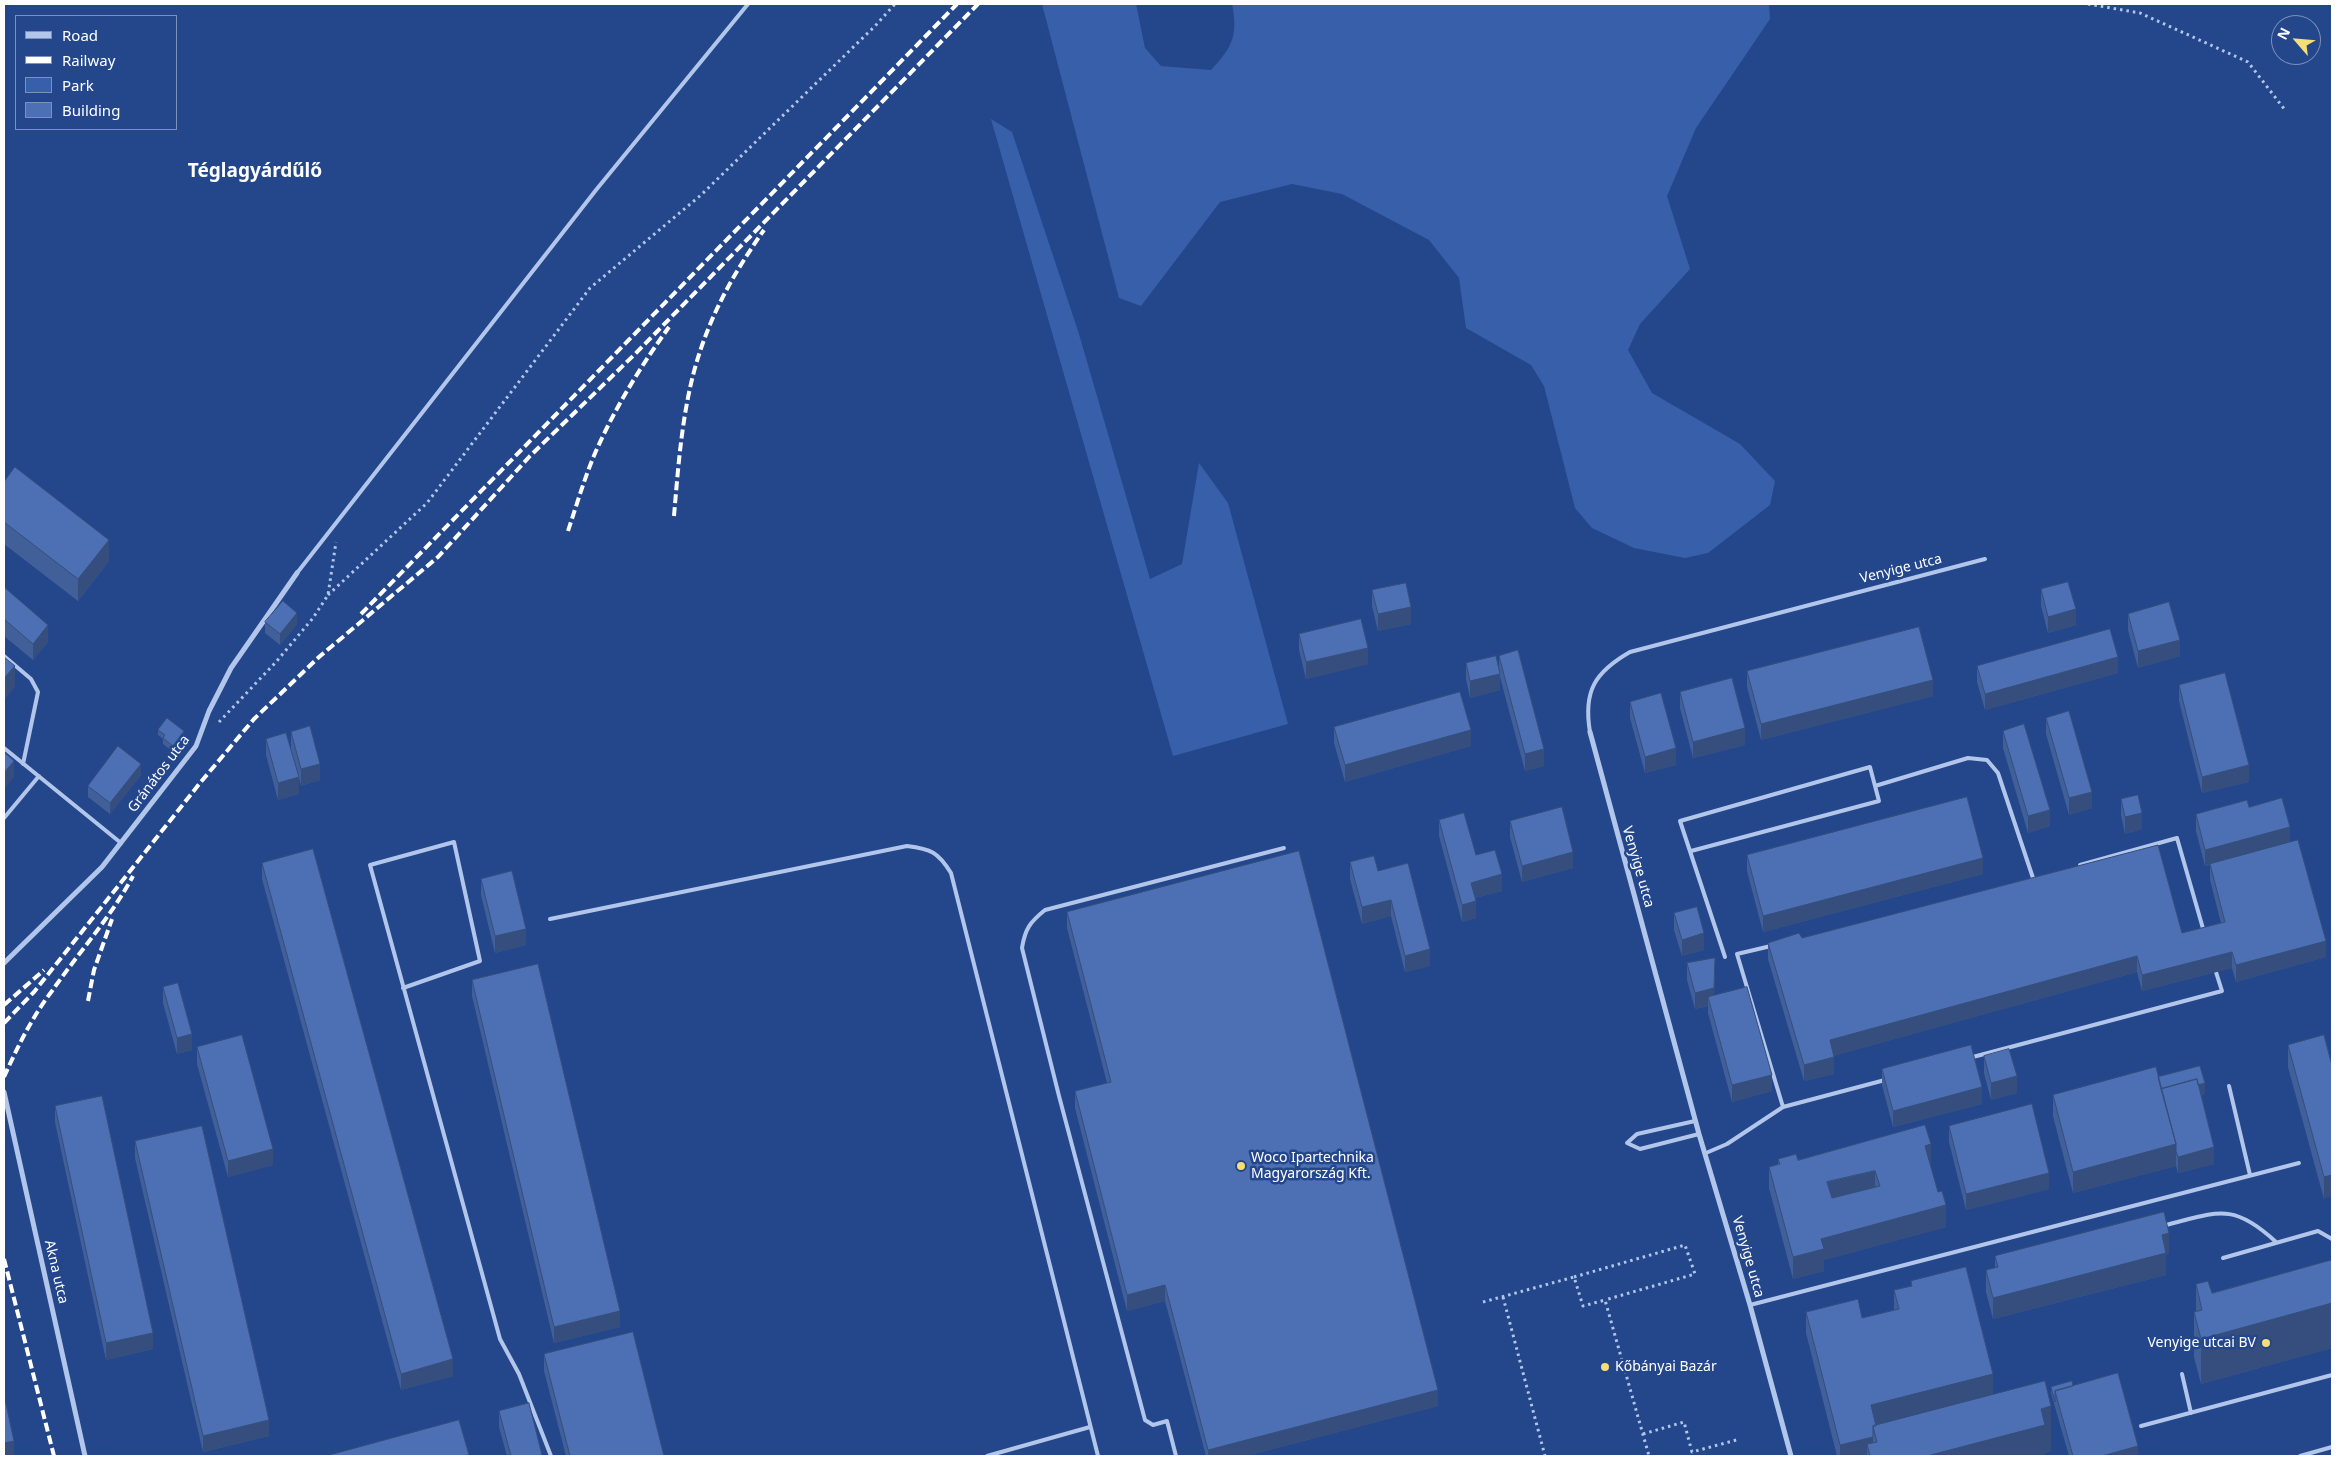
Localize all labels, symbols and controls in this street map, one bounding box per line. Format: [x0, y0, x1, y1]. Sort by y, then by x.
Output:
legend [15, 15, 178, 130]
north arrow [2271, 15, 2321, 65]
text: N [2272, 24, 2294, 43]
text: Road [62, 25, 98, 45]
text: Railway [62, 50, 115, 70]
text: Park [62, 75, 94, 95]
text: Building [62, 100, 120, 120]
district label: Téglagyárdűlő [188, 161, 322, 183]
street label: Venyige utca [1858, 551, 1944, 587]
street label: Gránátos utca [125, 732, 193, 816]
street label: Venyige utca [1618, 824, 1658, 910]
place label: Woco Ipartechnika Magyarország Kft. [1251, 1150, 1374, 1182]
marker: Woco Ipartechnika Magyarország Kft. [1235, 1160, 1247, 1172]
street label: Venyige utca [1728, 1214, 1768, 1300]
street label: Akna utca [41, 1239, 71, 1305]
place label: Venyige utcai BV [2147, 1335, 2256, 1351]
marker: Venyige utcai BV [2260, 1337, 2272, 1349]
place label: Kőbányai Bazár [1615, 1359, 1717, 1375]
marker: Kőbányai Bazár [1599, 1361, 1611, 1373]

